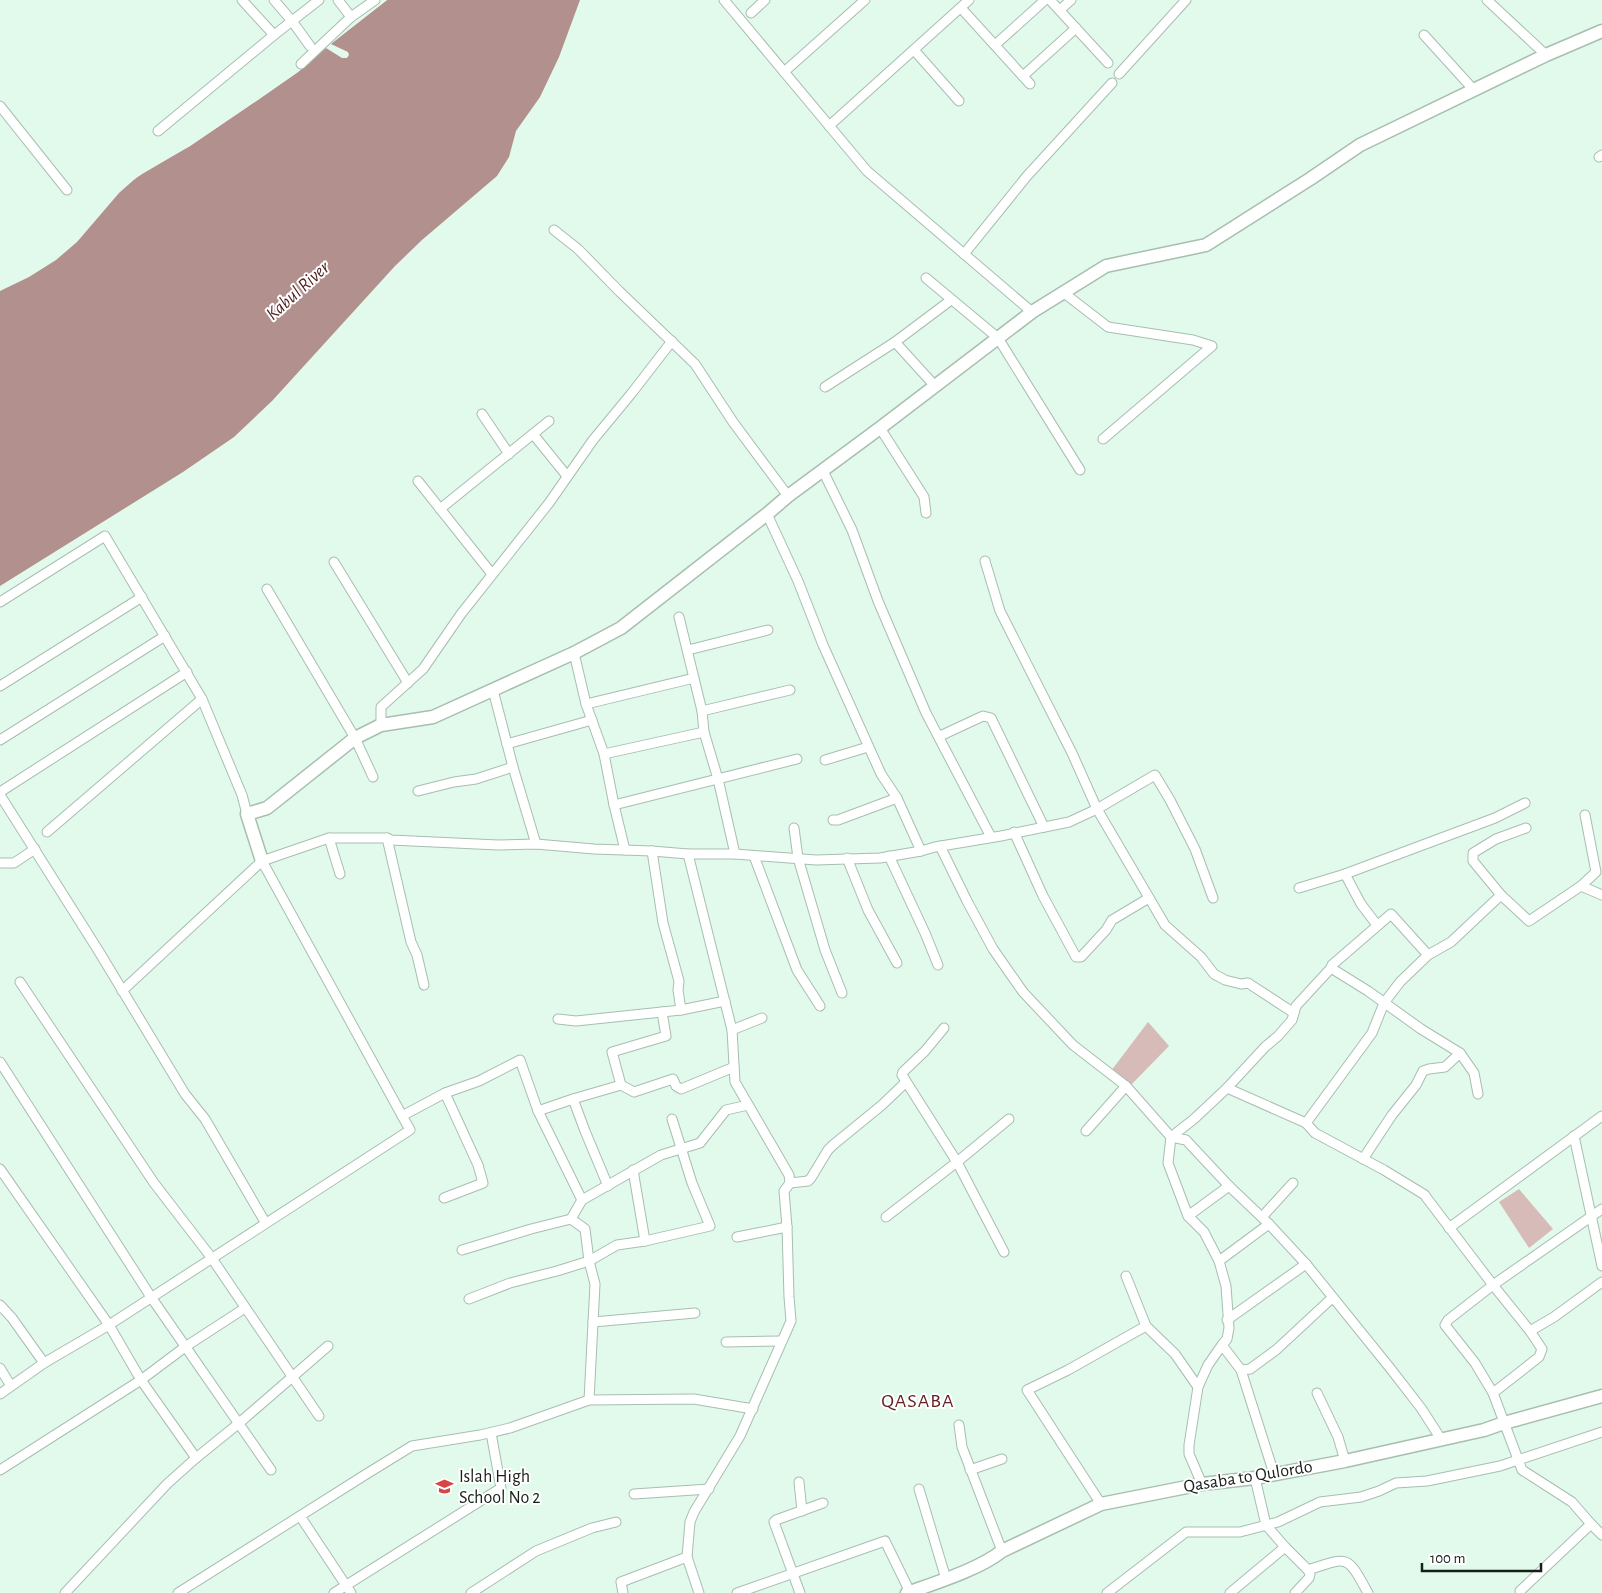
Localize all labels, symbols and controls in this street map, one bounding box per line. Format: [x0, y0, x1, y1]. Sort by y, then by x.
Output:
water label: Kabul River [263, 257, 334, 324]
district label: QASABA [881, 1391, 955, 1411]
street label: Qasaba to Qulordo [1182, 1458, 1314, 1496]
place label: Islah High School No 2 [459, 1468, 540, 1507]
school or university icon: Islah High School No 2 [435, 1477, 455, 1497]
scale bar [1422, 1540, 1541, 1572]
text: 100 m [1430, 1551, 1465, 1566]

